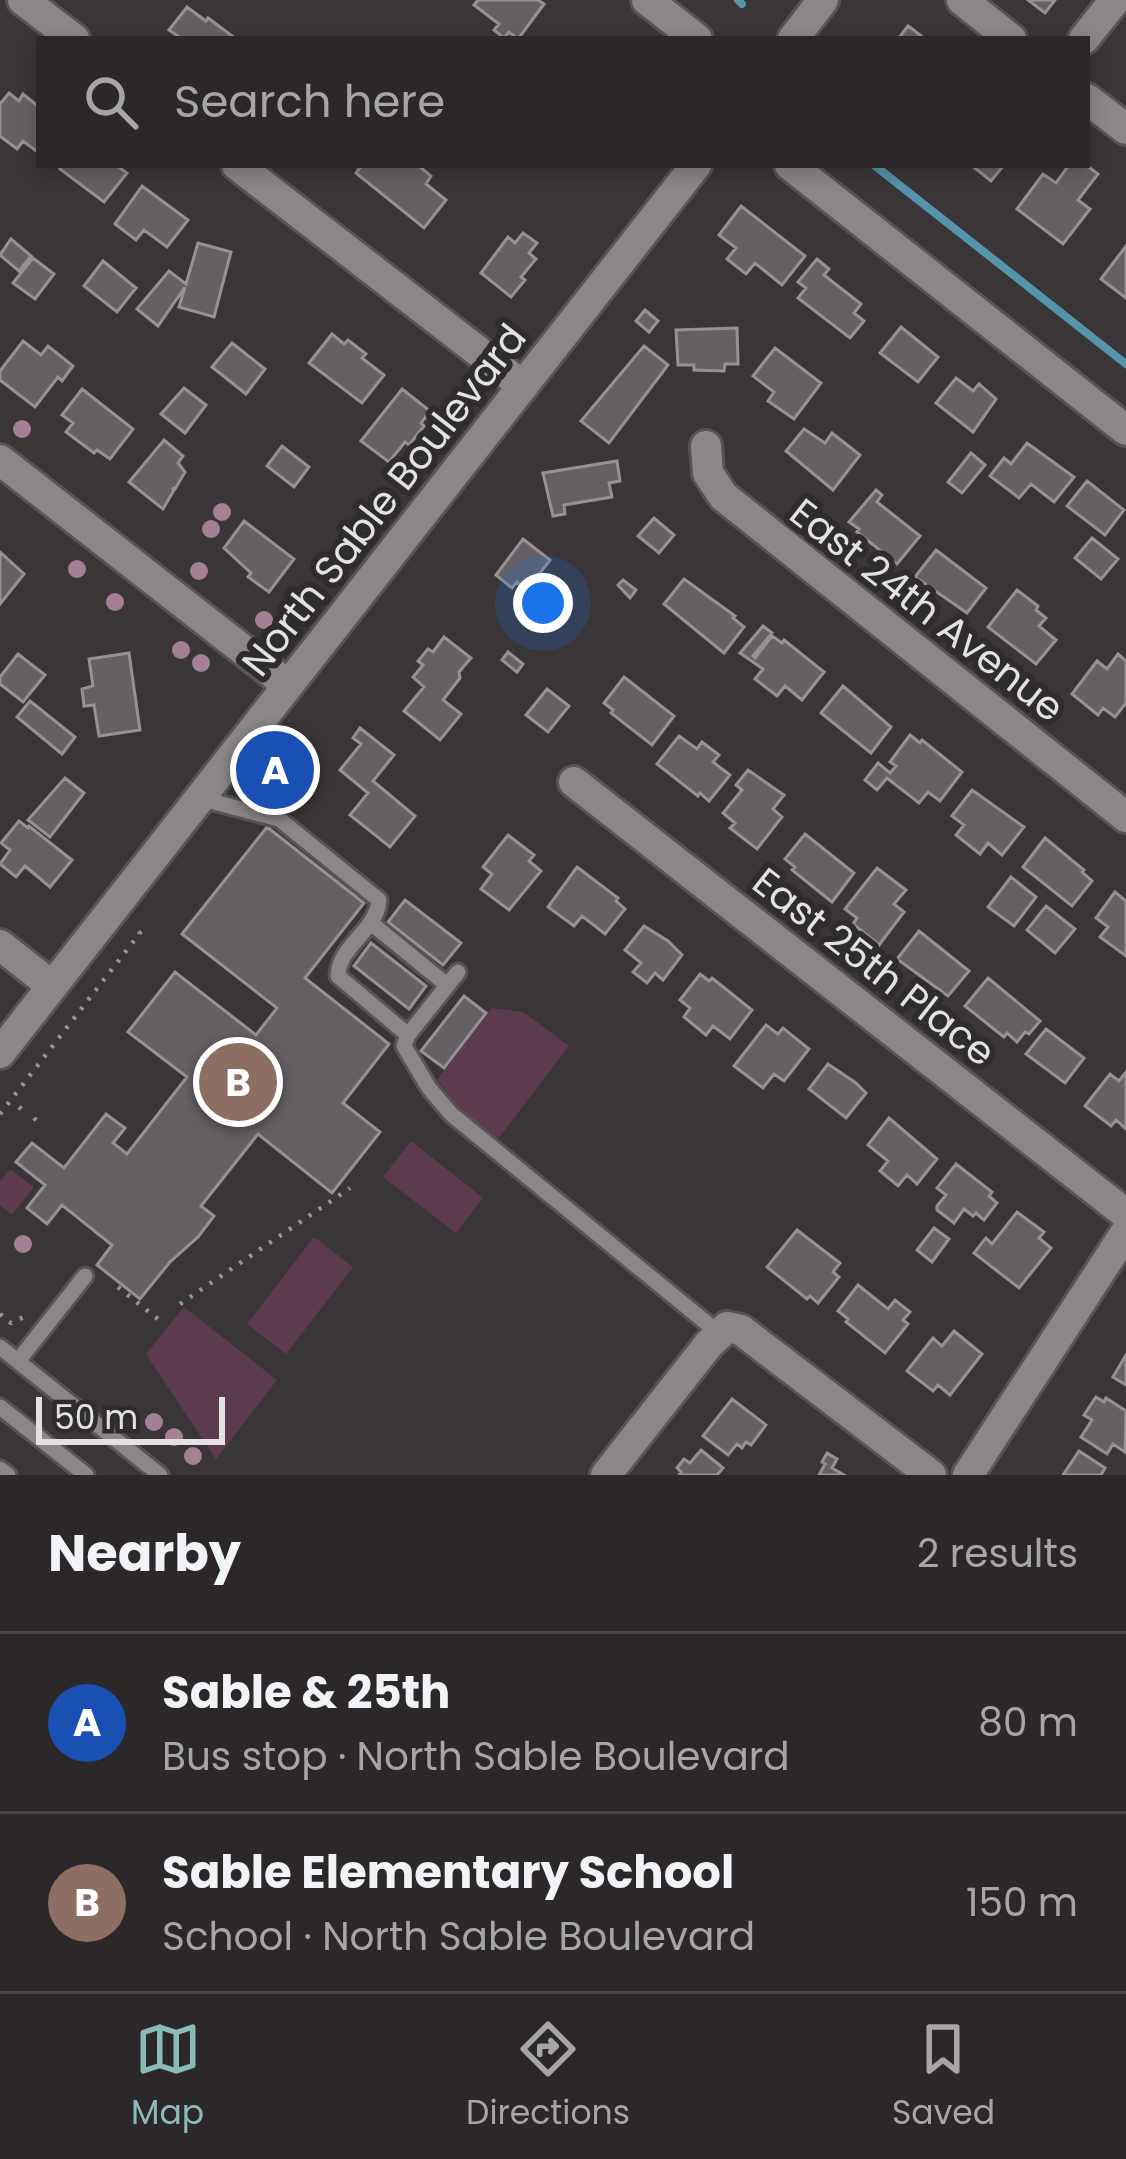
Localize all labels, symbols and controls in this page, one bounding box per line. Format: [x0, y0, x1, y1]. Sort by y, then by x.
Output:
search box [36, 36, 1090, 168]
icon: search [78, 69, 144, 135]
text: Search here [174, 70, 445, 133]
street label: North Sable Boulevard [229, 312, 539, 688]
street label: East 24th Avenue [778, 485, 1076, 735]
your location [513, 573, 573, 633]
pin: A [236, 725, 314, 815]
street label: East 25th Place [741, 855, 1007, 1079]
pin: B [199, 1037, 277, 1127]
scale bar [36, 1391, 225, 1444]
text: 50 m [54, 1394, 138, 1441]
text: Nearby [48, 1517, 241, 1589]
text: 2 results [917, 1526, 1078, 1581]
text: Sable & 25th [162, 1661, 450, 1724]
text: A [73, 1695, 101, 1750]
text: 80 m [978, 1695, 1078, 1750]
text: Bus stop · North Sable Boulevard [162, 1729, 790, 1784]
text: Sable Elementary School [162, 1841, 734, 1904]
text: B [74, 1875, 100, 1930]
text: 150 m [966, 1875, 1078, 1930]
text: School · North Sable Boulevard [162, 1909, 755, 1964]
tab: Map [131, 2016, 204, 2138]
tab: Directions [466, 2016, 630, 2138]
tab: Saved [892, 2016, 995, 2138]

